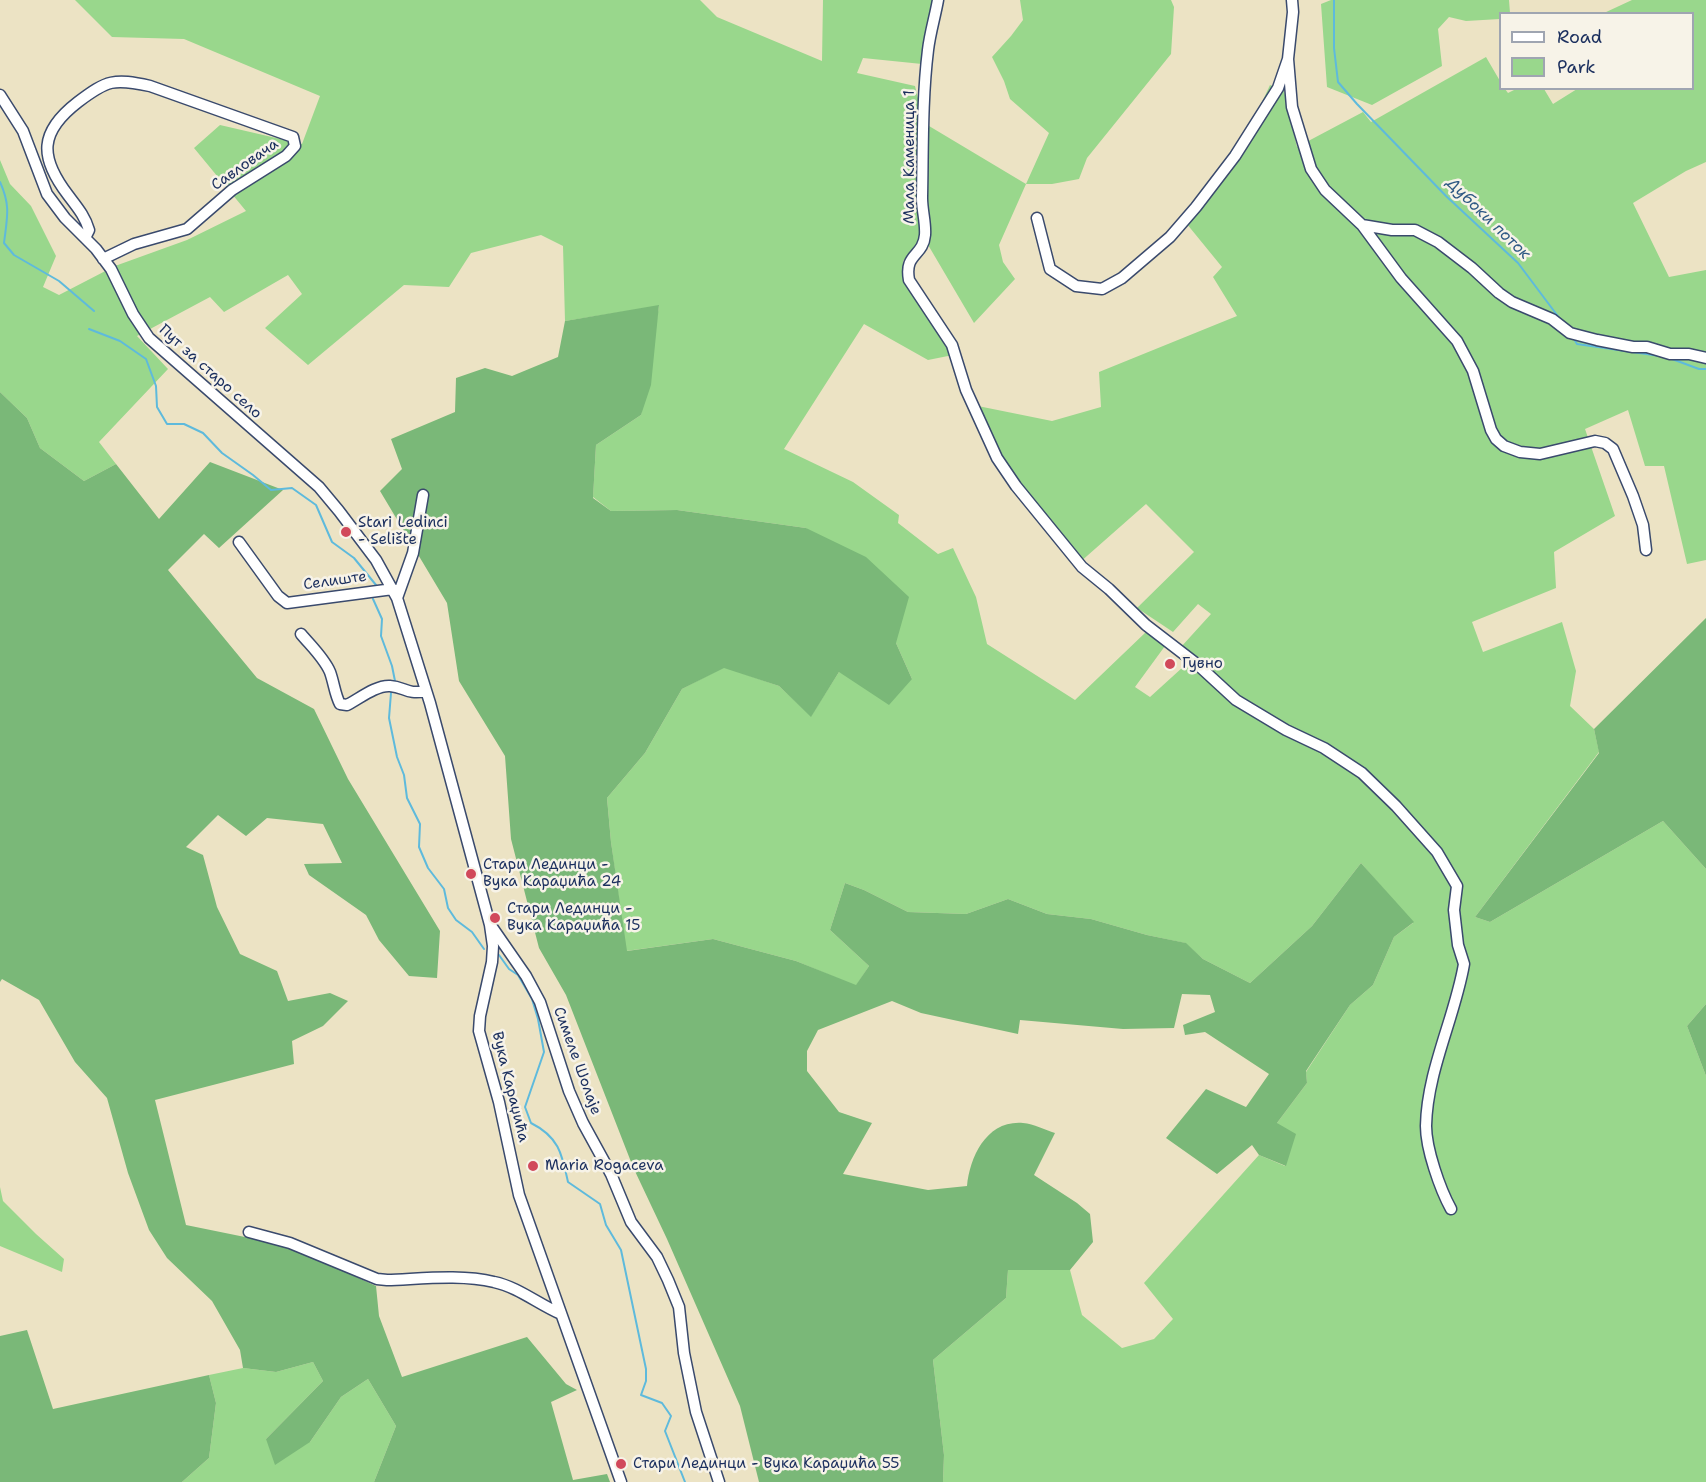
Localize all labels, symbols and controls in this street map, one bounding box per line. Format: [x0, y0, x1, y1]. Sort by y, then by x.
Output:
legend [1499, 12, 1694, 90]
text: Road [1557, 25, 1602, 49]
text: Park [1557, 55, 1596, 79]
street label: Мала Каменица 1 [901, 90, 919, 224]
street label: Савловача [208, 135, 282, 195]
water label: Дубоки поток [1442, 174, 1534, 264]
street label: Пут за старо село [155, 321, 265, 423]
place label: Stari Ledinci - Selište [358, 514, 448, 549]
marker: Stari Ledinci - Selište [339, 525, 353, 539]
street label: Селиште [302, 568, 368, 594]
place label: Гувно [1182, 655, 1223, 673]
marker: Гувно [1163, 657, 1177, 671]
place label: Стари Лединци - Вука Караџића 24 [483, 856, 621, 891]
marker: Стари Лединци - Вука Караџића 24 [464, 867, 478, 881]
place label: Стари Лединци - Вука Караџића 15 [507, 900, 640, 935]
marker: Стари Лединци - Вука Караџића 15 [488, 911, 502, 925]
street label: Симеле Шолаје [549, 1004, 605, 1118]
street label: Вука Караџића [488, 1030, 532, 1144]
place label: Maria Rogaceva [545, 1157, 664, 1175]
marker: Maria Rogaceva [526, 1159, 540, 1173]
place label: Стари Лединци - Вука Караџића 55 [633, 1455, 900, 1473]
marker: Стари Лединци - Вука Караџића 55 [614, 1457, 628, 1471]

